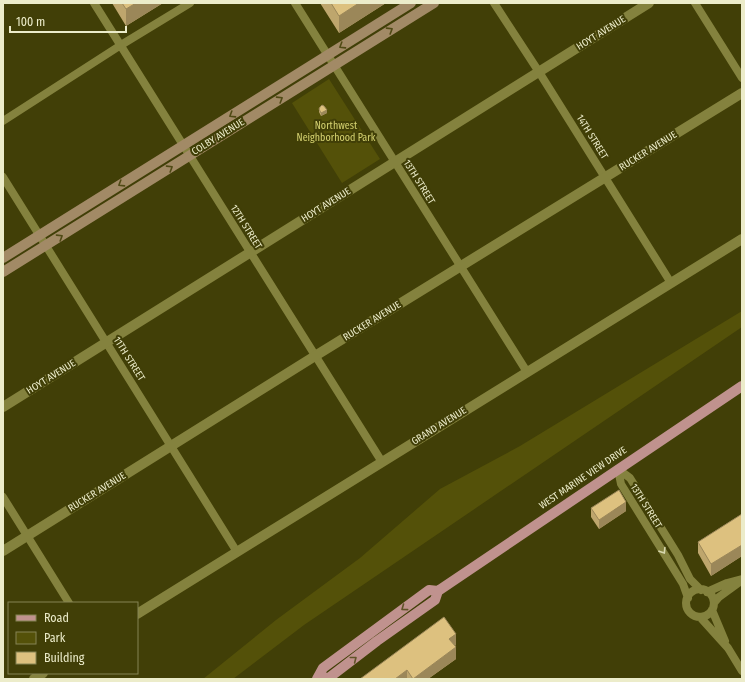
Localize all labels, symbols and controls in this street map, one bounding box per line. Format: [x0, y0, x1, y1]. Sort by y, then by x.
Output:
scale bar [10, 8, 126, 34]
street label: HOYT AVENUE [574, 13, 628, 53]
text: 100 m [16, 15, 45, 29]
one-way arrow [386, 27, 393, 35]
one-way arrow [339, 41, 346, 49]
one-way arrow [276, 96, 283, 103]
one-way arrow [229, 110, 236, 118]
street label: 14TH STREET [574, 113, 611, 162]
street label: COLBY AVENUE [190, 116, 247, 158]
park label: Northwest Neighborhood Park [297, 120, 376, 144]
street label: RUCKER AVENUE [617, 128, 679, 173]
street label: 13TH STREET [401, 158, 438, 207]
one-way arrow [166, 165, 173, 172]
one-way arrow [119, 179, 126, 186]
street label: HOYT AVENUE [299, 185, 353, 225]
street label: 12TH STREET [228, 203, 265, 252]
one-way arrow [56, 234, 63, 241]
street label: RUCKER AVENUE [341, 298, 403, 343]
street label: 11TH STREET [111, 335, 147, 383]
street label: HOYT AVENUE [24, 357, 78, 397]
street label: GRAND AVENUE [409, 404, 469, 448]
street label: WEST MARINE VIEW DRIVE [537, 444, 629, 512]
street label: RUCKER AVENUE [66, 469, 128, 514]
street label: 13TH STREET [628, 482, 665, 531]
one-way arrow [658, 547, 665, 554]
legend [8, 602, 138, 674]
one-way arrow [402, 603, 409, 610]
text: Road [44, 611, 69, 625]
text: Park [44, 631, 66, 645]
text: Building [44, 651, 85, 665]
one-way arrow [350, 656, 357, 663]

